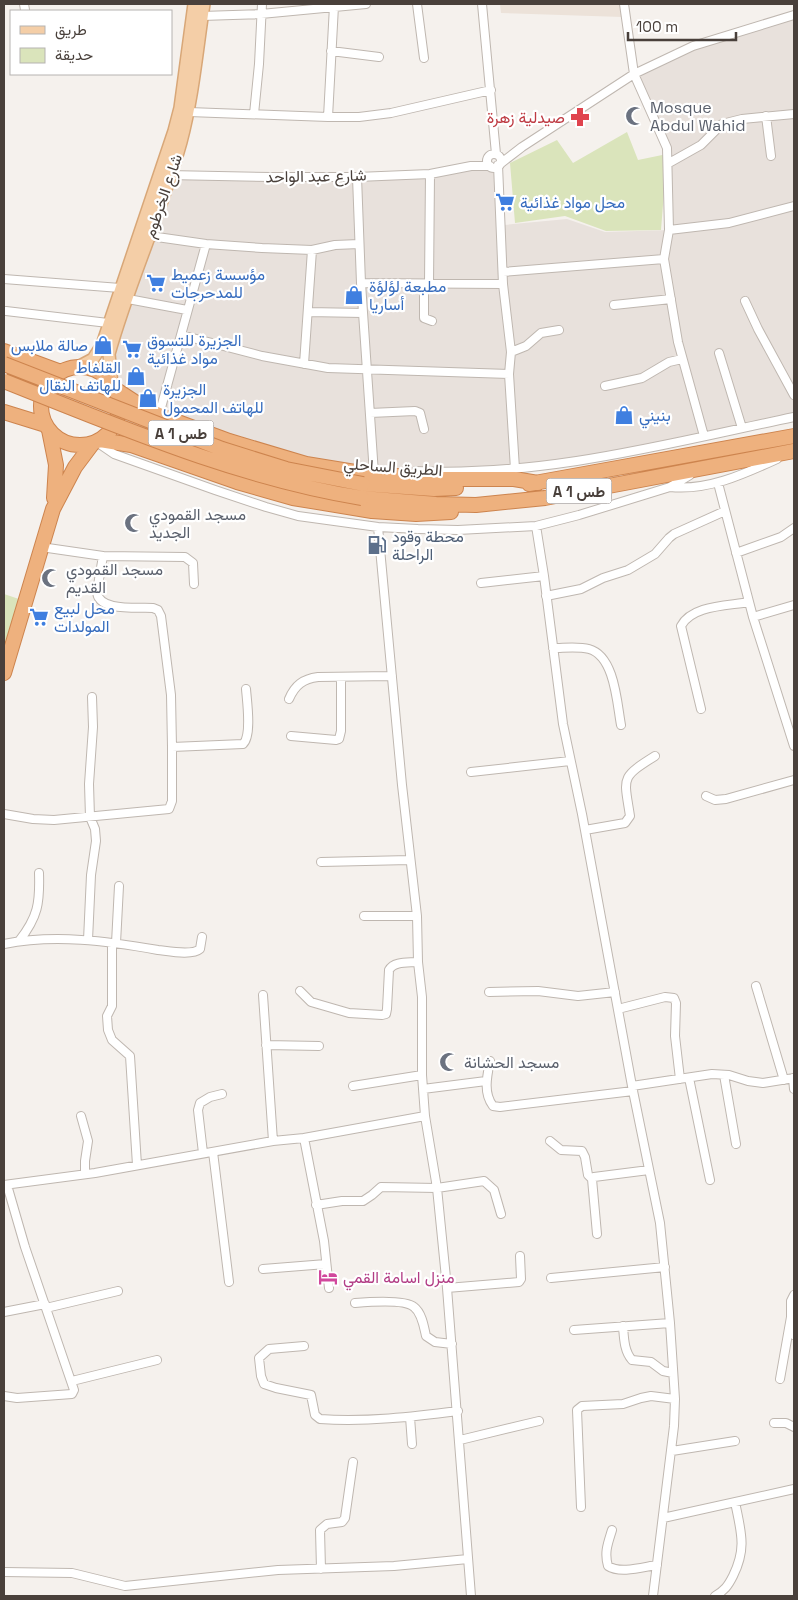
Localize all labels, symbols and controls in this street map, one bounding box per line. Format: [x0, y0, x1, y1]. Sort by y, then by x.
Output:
legend [10, 10, 172, 75]
scale bar [628, 10, 736, 42]
text: 100 m [636, 17, 678, 36]
text: طريق [55, 20, 87, 40]
text: حديقة [55, 45, 93, 64]
place label: Mosque Abdul Wahid [650, 97, 745, 136]
mosque icon: Mosque Abdul Wahid [624, 105, 646, 127]
pharmacy icon: صيدلية زهرة [569, 106, 591, 128]
place label: صيدلية زهرة [487, 107, 565, 128]
street label: شارع الخرطوم [139, 151, 188, 241]
street label: شارع عبد الواحد [265, 165, 367, 188]
supermarket icon: محل مواد غذائية [494, 191, 516, 213]
place label: محل مواد غذائية [520, 192, 625, 213]
place label: مؤسسة زعميط للمدحرجات [171, 264, 265, 303]
supermarket icon: مؤسسة زعميط للمدحرجات [145, 272, 167, 294]
place label: مطبعة لؤلؤة أساريا [369, 276, 446, 315]
shop icon: مطبعة لؤلؤة أساريا [343, 284, 365, 306]
place label: الجزيرة للتسوق مواد غذائية [147, 330, 242, 369]
shop icon: صالة ملابس [92, 334, 114, 356]
place label: صالة ملابس [11, 335, 88, 356]
supermarket icon: الجزيرة للتسوق مواد غذائية [121, 338, 143, 360]
place label: القلفاط للهاتف النقال [39, 357, 121, 396]
shop icon: القلفاط للهاتف النقال [125, 365, 147, 387]
place label: الجزيرة للهاتف المحمول [163, 379, 264, 418]
shop icon: الجزيرة للهاتف المحمول [137, 387, 159, 409]
shop icon: بنيني [613, 404, 635, 426]
place label: بنيني [639, 405, 671, 429]
road number: A 1 طس [148, 420, 214, 446]
street label: الطريق الساحلي [343, 453, 443, 484]
road number: A 1 طس [546, 478, 612, 504]
place label: مسجد القمودي الجديد [149, 504, 246, 543]
mosque icon: مسجد القمودي الجديد [123, 512, 145, 534]
place label: محطة وقود الراحلة [392, 526, 464, 565]
fuel station icon: محطة وقود الراحلة [366, 534, 388, 556]
place label: مسجد القمودي القديم [66, 559, 163, 598]
mosque icon: مسجد القمودي القديم [40, 567, 62, 589]
place label: محل لبيع المولدات [54, 598, 115, 637]
supermarket icon: محل لبيع المولدات [28, 606, 50, 628]
mosque icon: مسجد الحشانة [438, 1051, 460, 1073]
place label: مسجد الحشانة [464, 1052, 559, 1073]
hotel icon: منزل اسامة القمي [317, 1266, 339, 1288]
place label: منزل اسامة القمي [343, 1267, 455, 1291]

